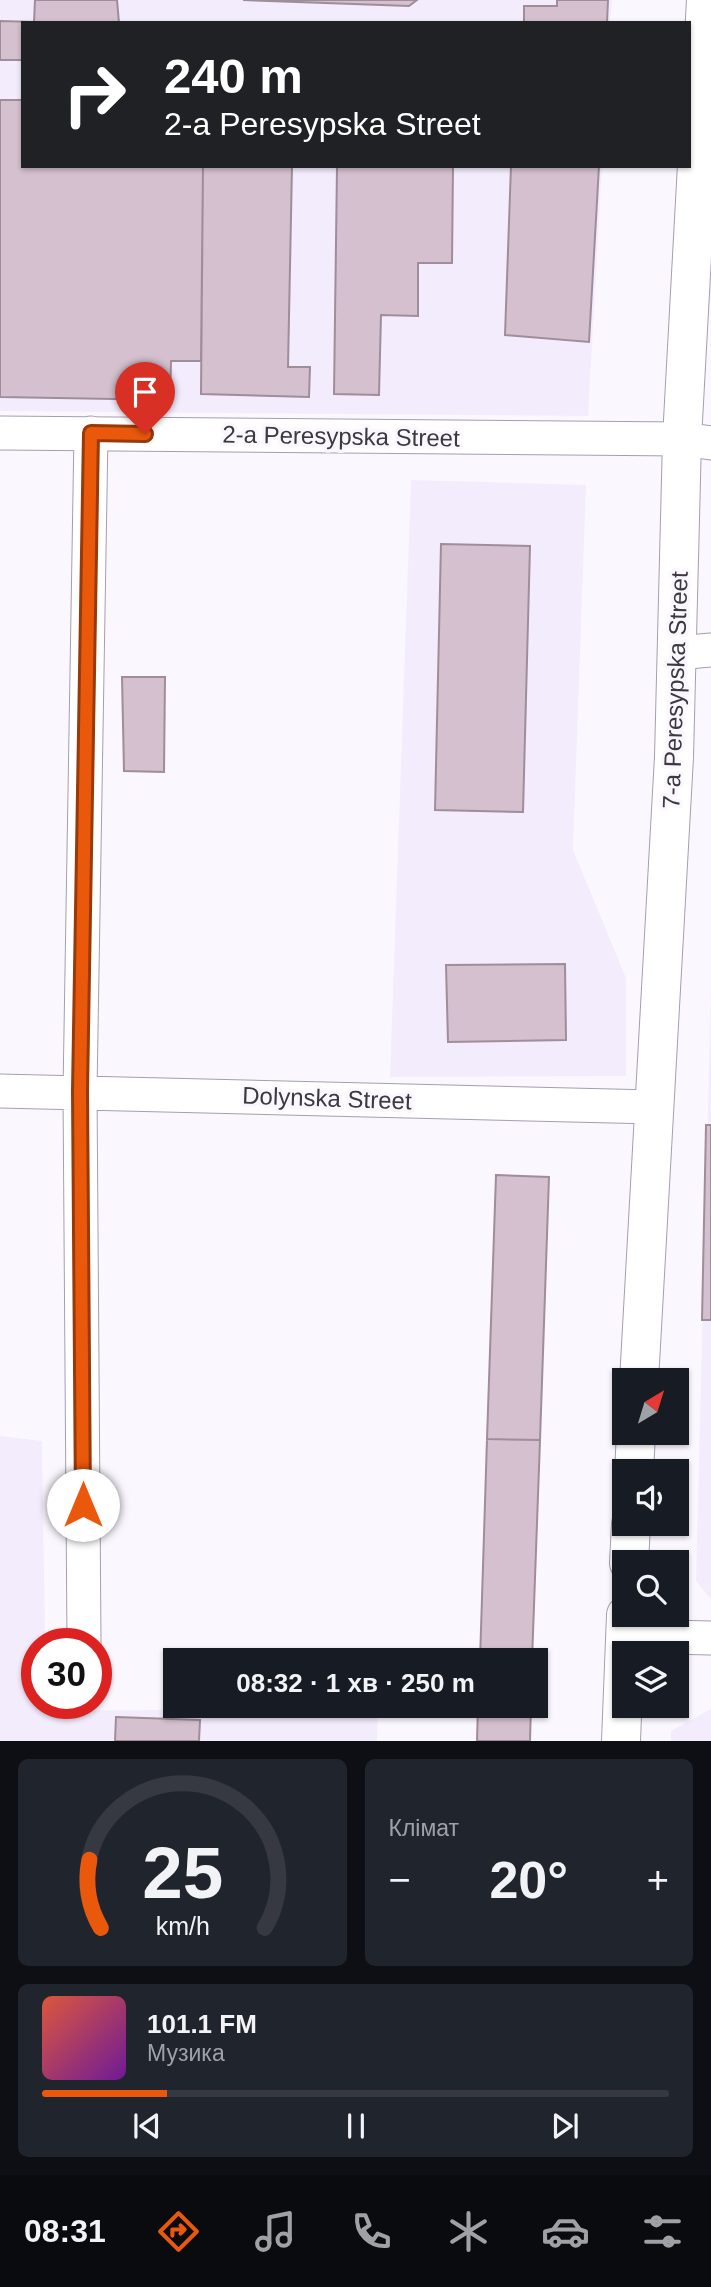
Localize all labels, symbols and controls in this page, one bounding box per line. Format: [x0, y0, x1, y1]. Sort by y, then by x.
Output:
icon: right [49, 49, 140, 140]
text: 240 m [164, 49, 303, 103]
text: 2-a Peresypska Street [164, 106, 481, 142]
pin [115, 362, 175, 434]
icon: arrive [126, 373, 164, 411]
street label: 2-a Peresypska Street [222, 420, 460, 452]
street label: 7-a Peresypska Street [657, 571, 693, 809]
street label: Dolynska Street [242, 1082, 412, 1114]
north arrow [612, 1368, 690, 1446]
map controls [612, 1368, 689, 1718]
button: sound [612, 1459, 689, 1536]
position arrow [46, 1468, 120, 1542]
button: search [612, 1550, 689, 1627]
speed limit sign: 30 [21, 1628, 112, 1719]
button: layers [612, 1641, 689, 1718]
text: 08:32 · 1 хв · 250 m [236, 1668, 475, 1698]
text: Клімат [389, 1815, 459, 1841]
text: 25 [142, 1833, 223, 1914]
text: 20° [489, 1851, 568, 1909]
text: − [389, 1859, 411, 1901]
text: + [647, 1859, 669, 1901]
text: km/h [155, 1912, 209, 1940]
text: 101.1 FM [147, 2009, 257, 2039]
text: Музика [147, 2040, 225, 2066]
icon: previous [128, 2107, 166, 2145]
icon: pause [337, 2107, 375, 2145]
icon: next [546, 2107, 584, 2145]
icon: directions [154, 2207, 203, 2256]
icon: music [251, 2207, 300, 2256]
icon: phone [347, 2207, 396, 2256]
icon: climate [444, 2207, 493, 2256]
icon: car [541, 2207, 590, 2256]
icon: filters [638, 2207, 687, 2256]
text: 08:31 [24, 2213, 106, 2249]

